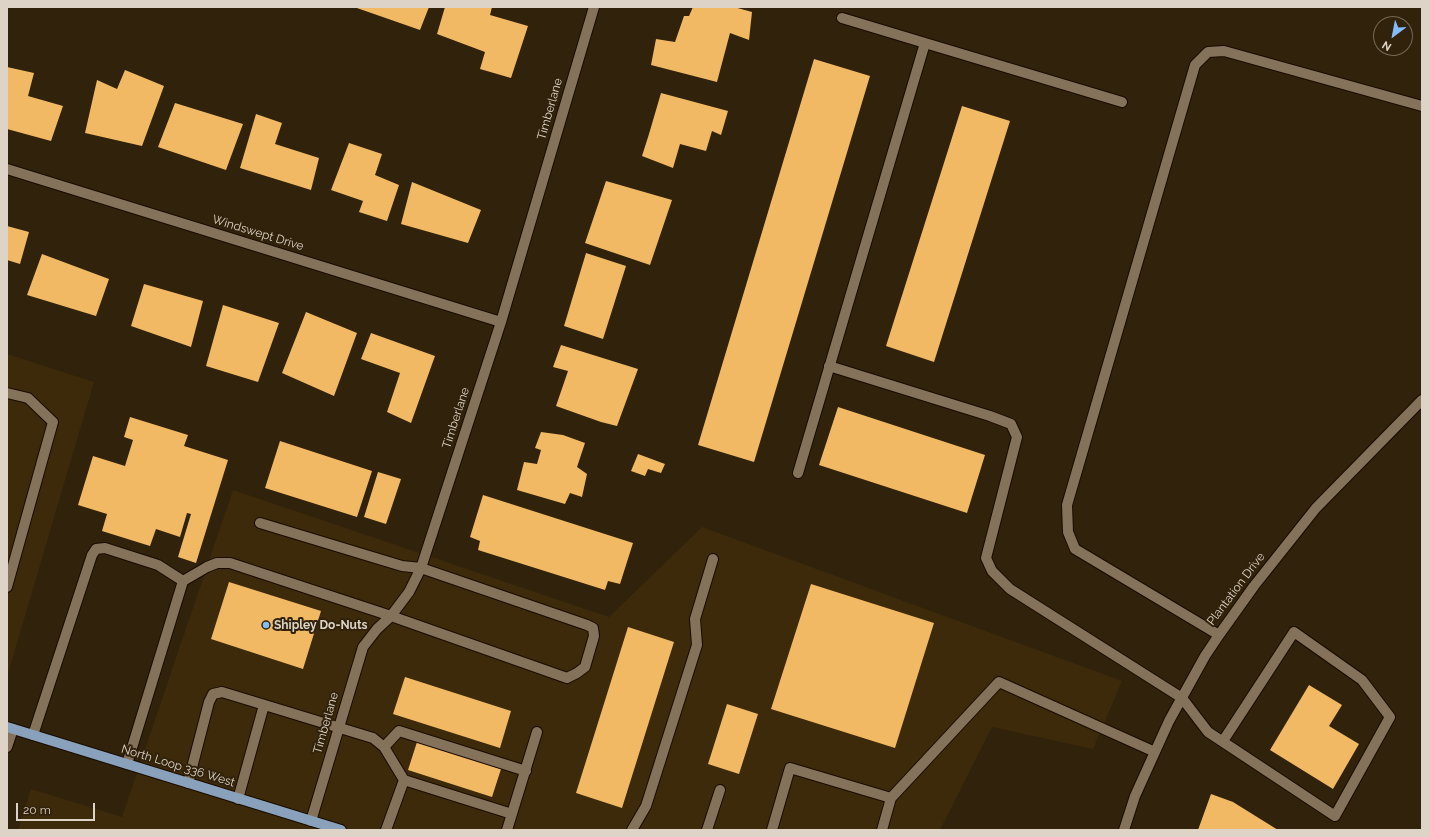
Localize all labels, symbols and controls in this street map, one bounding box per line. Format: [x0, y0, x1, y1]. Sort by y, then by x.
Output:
north arrow [1373, 16, 1413, 56]
text: N [1380, 38, 1394, 53]
street label: Timberlane [534, 77, 566, 141]
street label: Windswept Drive [211, 212, 305, 254]
street label: Timberlane [439, 386, 473, 450]
street label: Plantation Drive [1204, 550, 1268, 628]
place label: Shipley Do-Nuts [274, 618, 367, 632]
marker: Shipley Do-Nuts [261, 620, 271, 630]
street label: Timberlane [310, 691, 342, 755]
street label: North Loop 336 West [120, 742, 236, 790]
scale bar [18, 795, 97, 821]
text: 20 m [23, 803, 51, 817]

